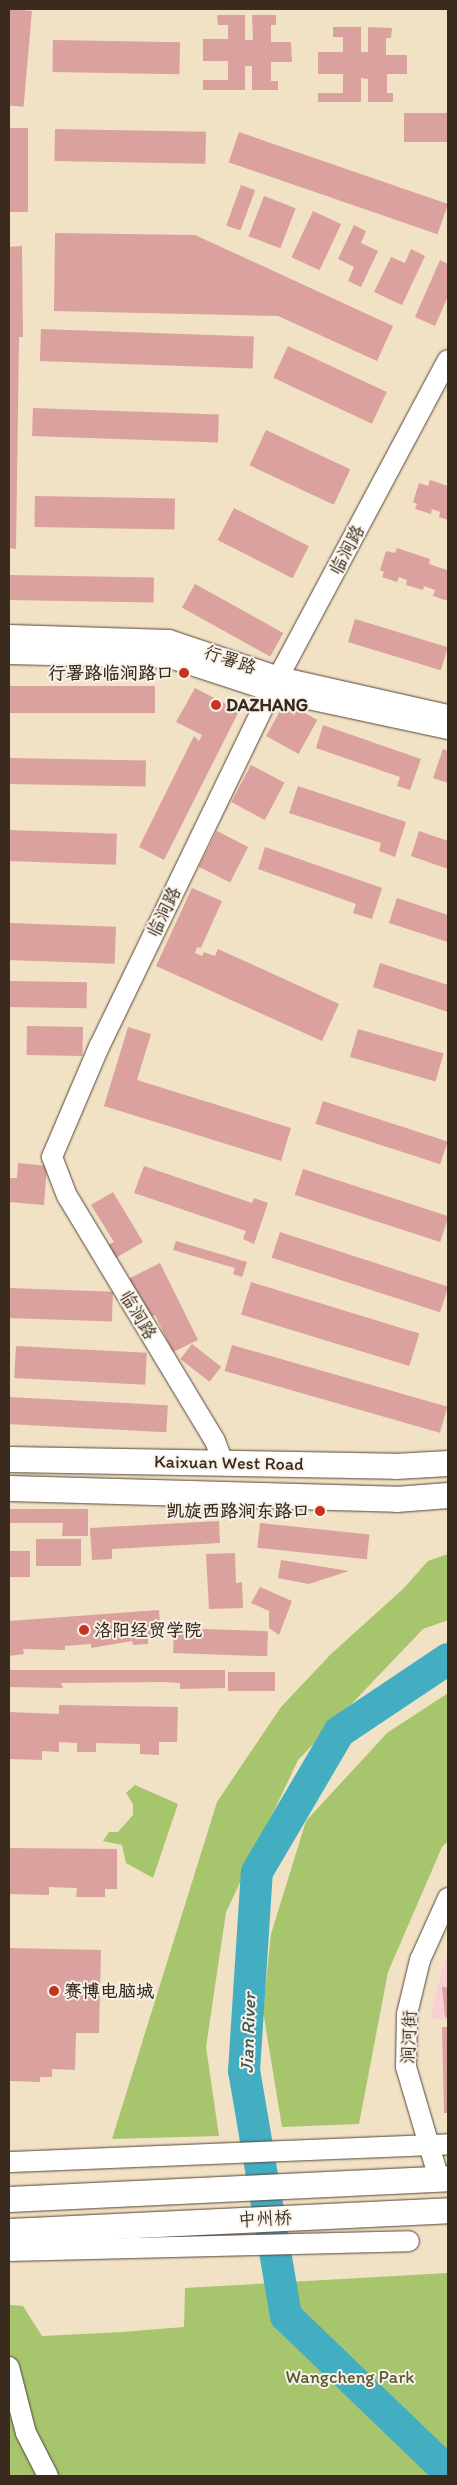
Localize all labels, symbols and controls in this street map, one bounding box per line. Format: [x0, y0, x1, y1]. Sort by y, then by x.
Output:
street label: 临涧路 [325, 521, 369, 579]
street label: 行署路 [201, 641, 259, 679]
place label: 行署路临涧路口 [48, 662, 174, 684]
marker: 行署路临涧路口 [178, 667, 190, 679]
place label: DAZHANG [226, 694, 308, 716]
marker: DAZHANG [210, 699, 222, 711]
street label: 临涧路 [142, 883, 186, 941]
street label: 临涧路 [115, 1286, 161, 1344]
street label: Kaixuan West Road [155, 1451, 303, 1475]
place label: 凯旋西路涧东路口 [166, 1500, 310, 1522]
marker: 凯旋西路涧东路口 [314, 1505, 326, 1517]
place label: 洛阳经贸学院 [94, 1619, 202, 1641]
marker: 洛阳经贸学院 [78, 1624, 90, 1636]
place label: 赛博电脑城 [64, 1980, 154, 2002]
marker: 赛博电脑城 [48, 1985, 60, 1997]
water label: Jian River [235, 1993, 261, 2073]
street label: 涧河街 [397, 2010, 421, 2064]
street label: 中州桥 [237, 2207, 293, 2231]
park label: Wangcheng Park [286, 2366, 414, 2388]

